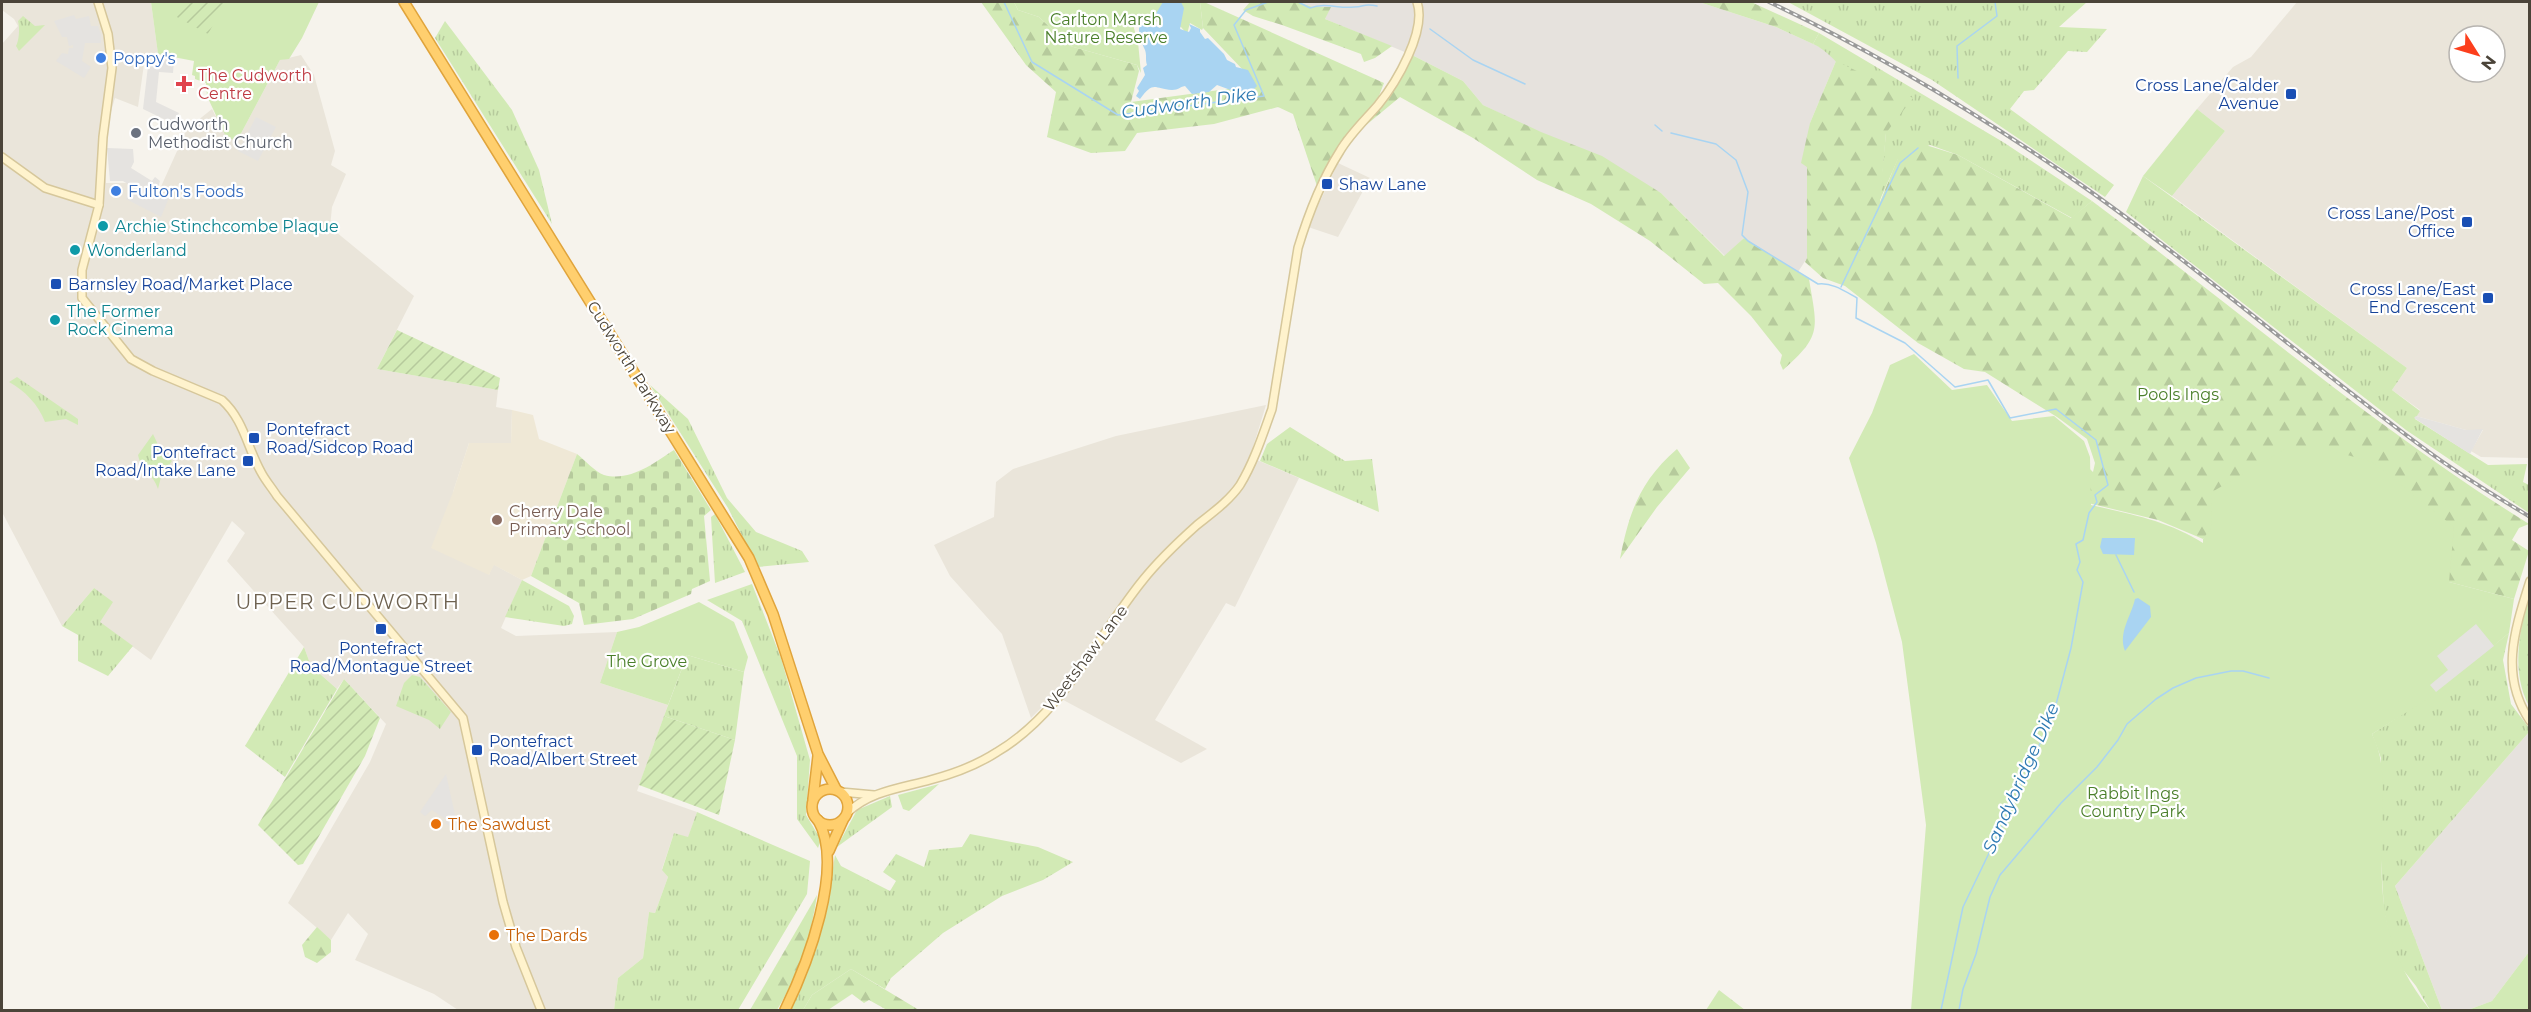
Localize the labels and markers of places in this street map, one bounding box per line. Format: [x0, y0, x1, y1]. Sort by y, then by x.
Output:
place label: Poppy's [113, 49, 176, 68]
marker: Poppy's [94, 51, 108, 65]
place label: The Cudworth Centre [198, 66, 312, 103]
marker: The Cudworth Centre [175, 75, 193, 93]
place label: Cross Lane/Calder Avenue [2135, 76, 2279, 113]
marker: Cross Lane/Calder Avenue [2284, 87, 2298, 101]
place label: Cudworth Methodist Church [148, 115, 293, 152]
marker: Cudworth Methodist Church [129, 126, 143, 140]
place label: Shaw Lane [1339, 175, 1427, 194]
marker: Shaw Lane [1320, 177, 1334, 191]
place label: Fulton's Foods [128, 182, 244, 201]
marker: Fulton's Foods [109, 184, 123, 198]
place label: Cross Lane/Post Office [2327, 204, 2456, 241]
marker: Cross Lane/Post Office [2460, 215, 2474, 229]
place label: Archie Stinchcombe Plaque [115, 217, 339, 236]
marker: Archie Stinchcombe Plaque [96, 219, 110, 233]
place label: Wonderland [87, 241, 187, 260]
marker: Wonderland [68, 243, 82, 257]
place label: Barnsley Road/Market Place [68, 275, 293, 294]
marker: Barnsley Road/Market Place [49, 277, 63, 291]
place label: Cross Lane/East End Crescent [2350, 280, 2476, 317]
marker: Cross Lane/East End Crescent [2481, 291, 2495, 305]
place label: The Former Rock Cinema [67, 302, 174, 339]
marker: The Former Rock Cinema [48, 313, 62, 327]
place label: Pontefract Road/Sidcop Road [266, 420, 414, 457]
marker: Pontefract Road/Sidcop Road [247, 431, 261, 445]
place label: Pontefract Road/Intake Lane [95, 443, 236, 480]
marker: Pontefract Road/Intake Lane [241, 454, 255, 468]
place label: Cherry Dale Primary School [509, 502, 630, 539]
marker: Cherry Dale Primary School [490, 513, 504, 527]
marker: Pontefract Road/Montague Street [374, 622, 388, 636]
place label: Pontefract Road/Montague Street [290, 639, 473, 676]
place label: Pontefract Road/Albert Street [489, 732, 638, 769]
marker: Pontefract Road/Albert Street [470, 743, 484, 757]
place label: The Sawdust [448, 815, 551, 834]
marker: The Sawdust [429, 817, 443, 831]
place label: The Dards [506, 926, 588, 945]
marker: The Dards [487, 928, 501, 942]

